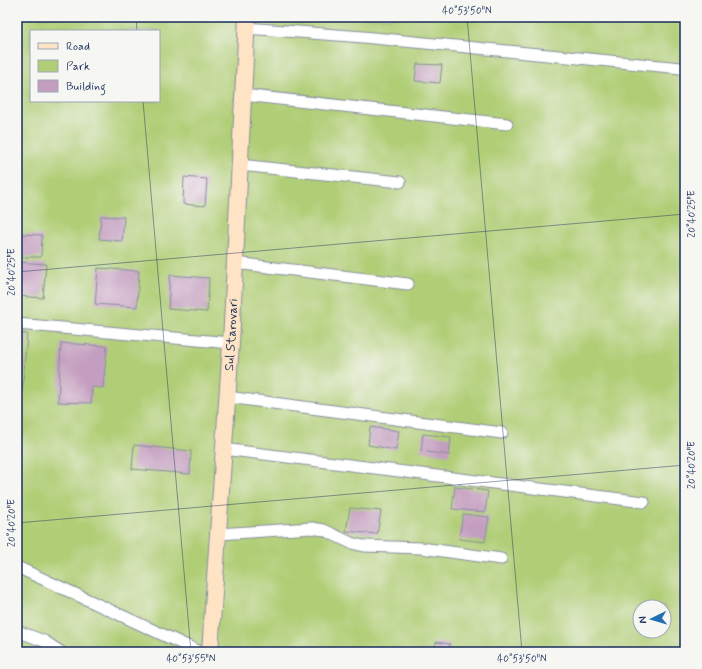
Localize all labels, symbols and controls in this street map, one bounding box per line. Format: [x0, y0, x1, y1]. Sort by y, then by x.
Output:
text: 40°53'50"N [442, 4, 492, 18]
legend [30, 30, 160, 102]
text: Road [66, 39, 90, 55]
text: Park [66, 59, 90, 75]
text: Building [66, 79, 106, 96]
text: 20°40'25"E [685, 190, 699, 238]
text: 20°40'25"E [5, 248, 19, 296]
street label: Sul Starovari [221, 298, 242, 372]
text: 20°40'20"E [685, 441, 699, 489]
text: 20°40'20"E [5, 499, 19, 547]
north arrow [632, 599, 672, 639]
text: N [636, 616, 650, 624]
text: 40°53'55"N [167, 652, 216, 666]
text: 40°53'50"N [497, 652, 547, 666]

